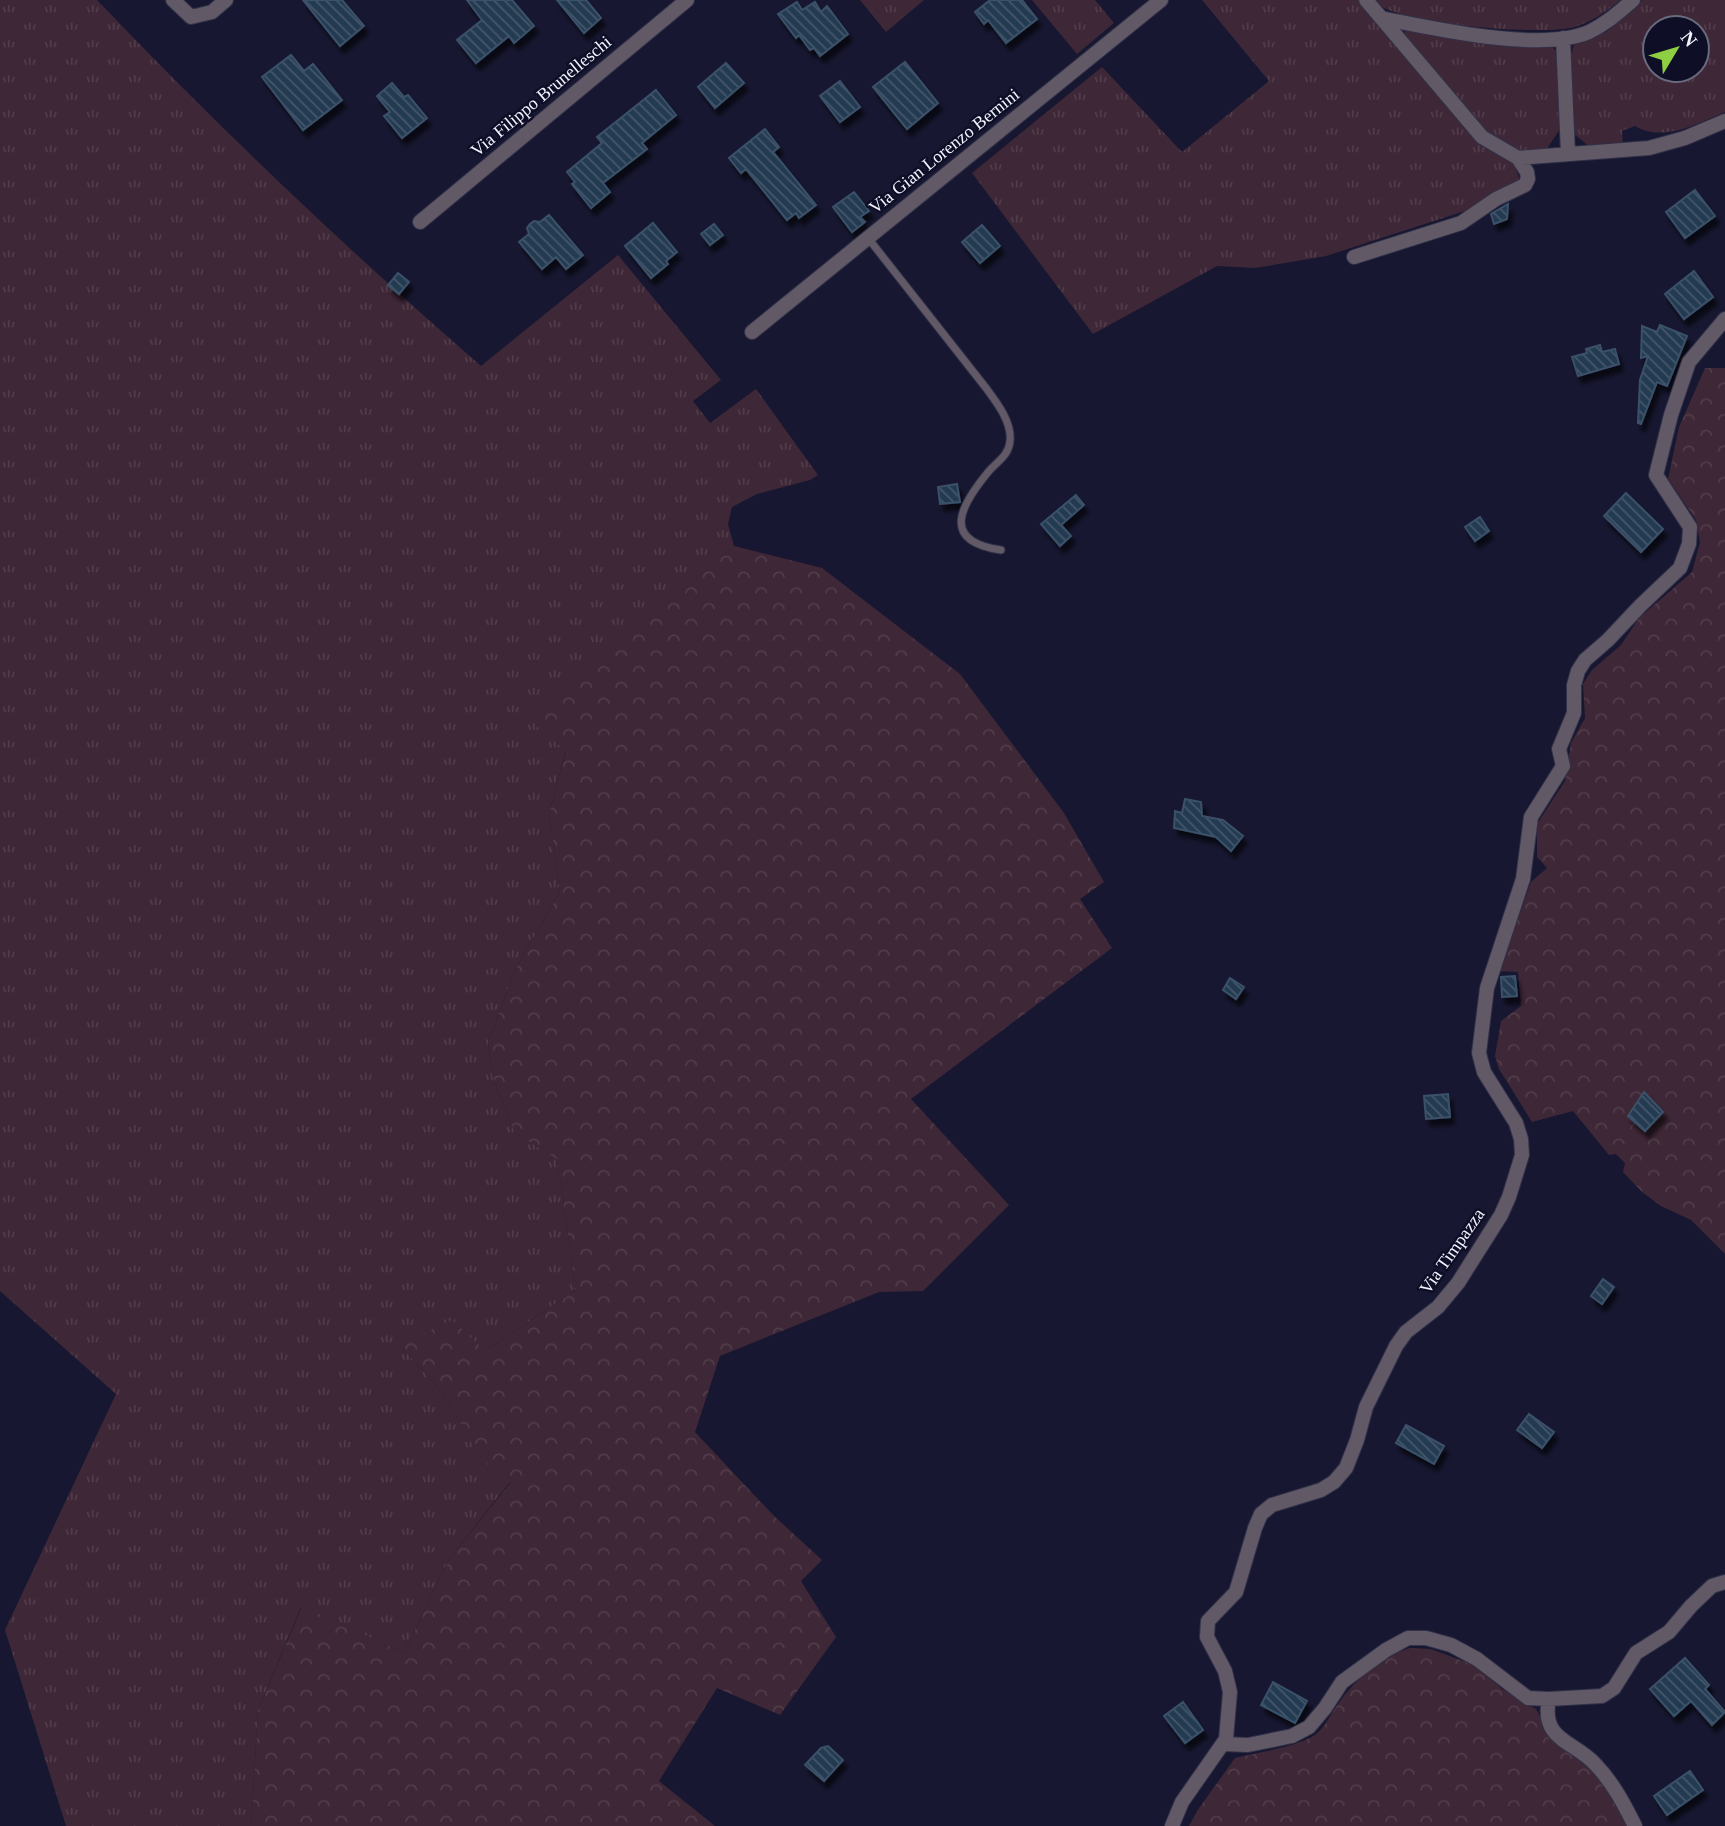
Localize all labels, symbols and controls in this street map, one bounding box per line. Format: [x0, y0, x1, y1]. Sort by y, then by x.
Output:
north arrow [1641, 14, 1711, 84]
text: N [1677, 27, 1702, 51]
street label: Via Filippo Brunelleschi [467, 31, 615, 161]
street label: Via Gian Lorenzo Bernini [865, 84, 1023, 218]
street label: Via Timpazza [1415, 1205, 1489, 1297]

